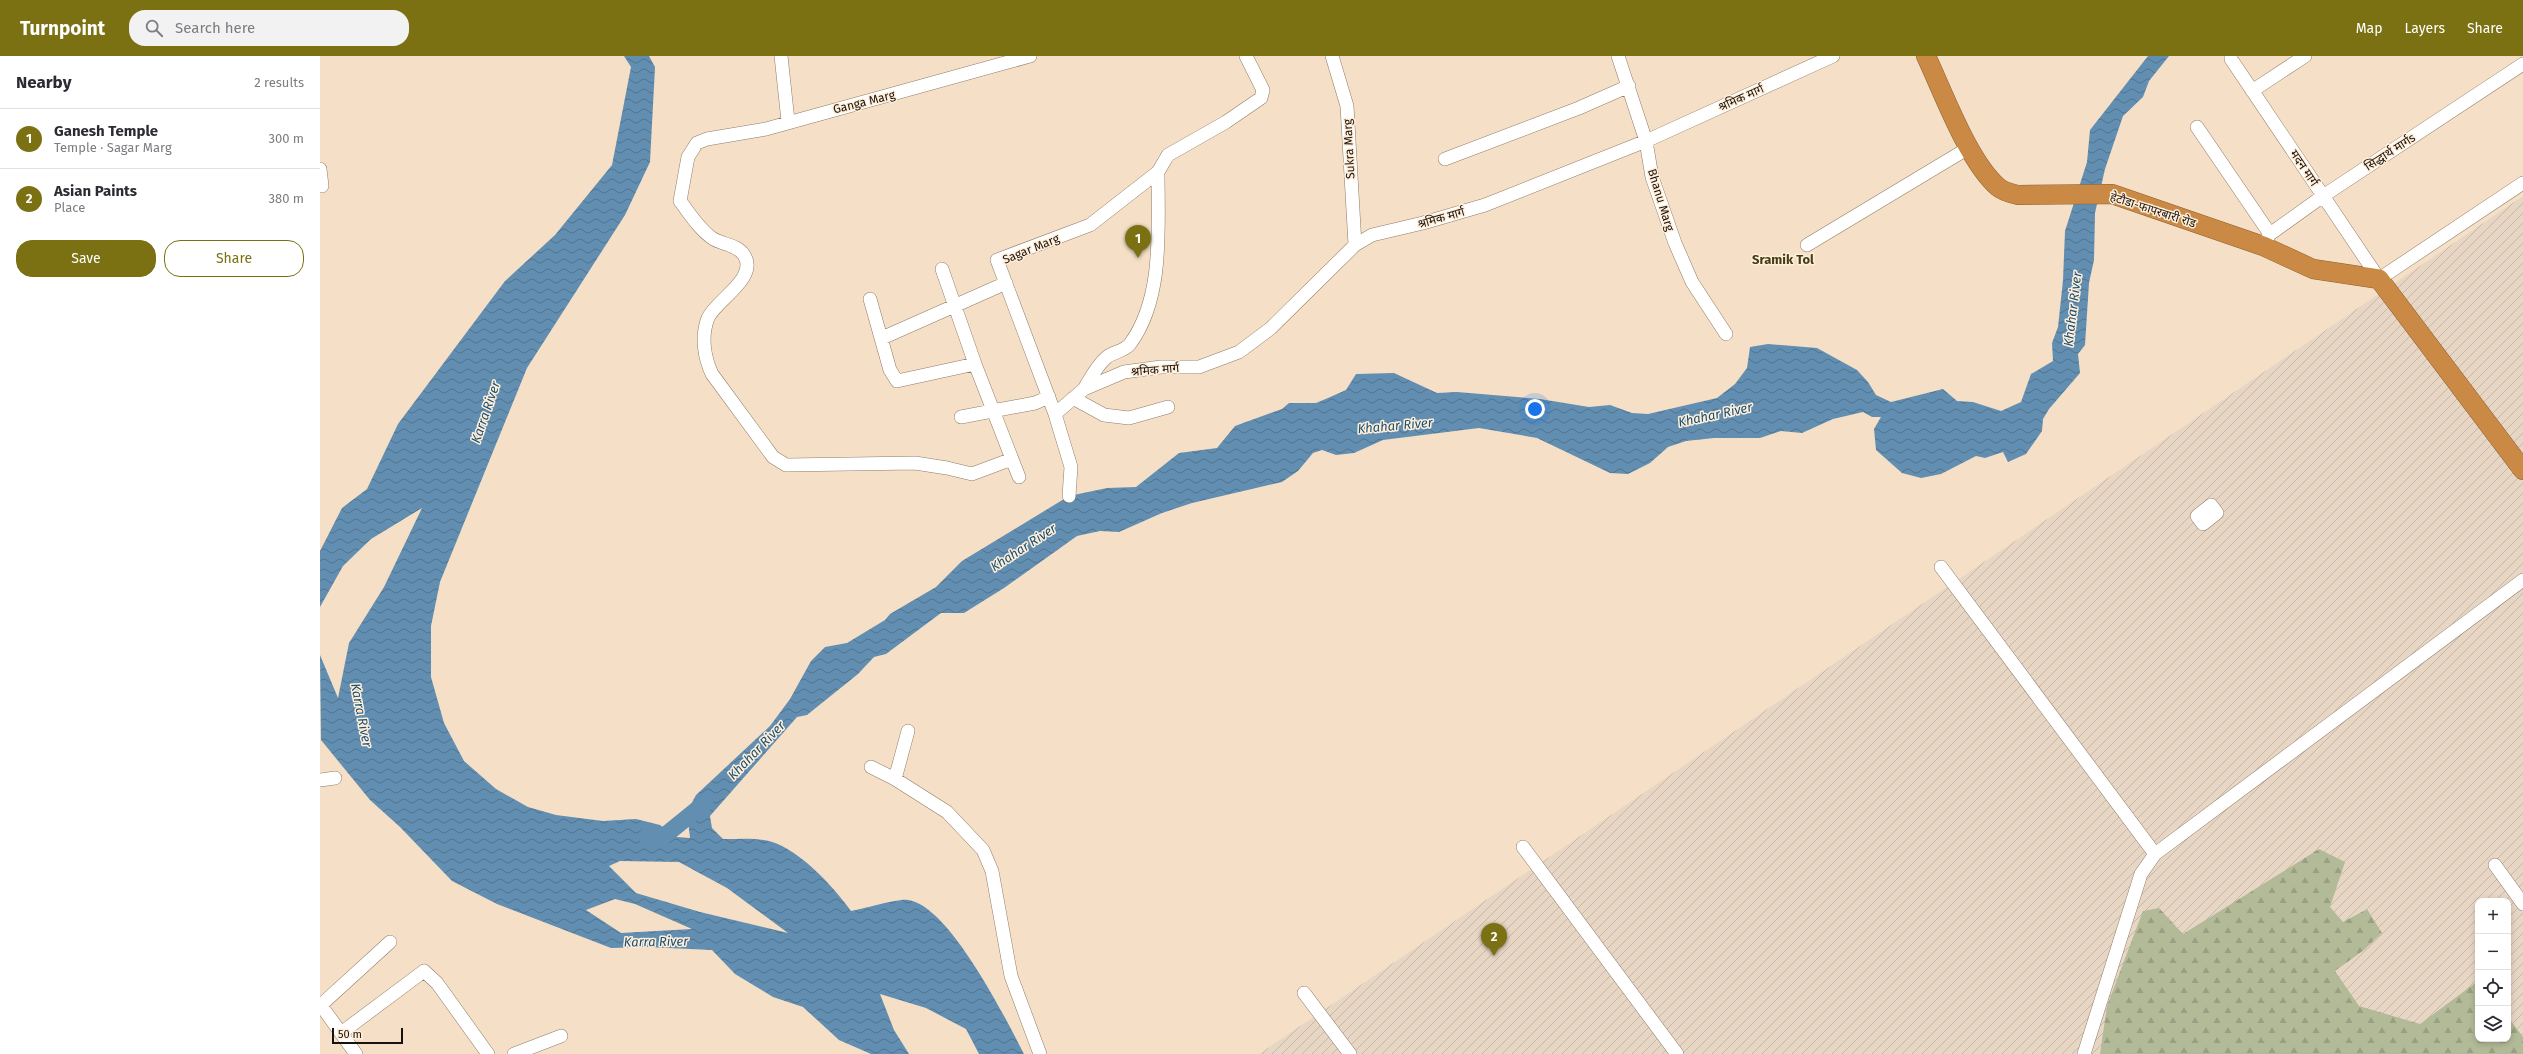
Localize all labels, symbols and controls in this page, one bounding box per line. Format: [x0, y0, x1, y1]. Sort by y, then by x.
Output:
search box [129, 10, 409, 46]
text: Turnpoint [20, 17, 105, 40]
icon: search [143, 17, 165, 39]
text: Search here [175, 19, 255, 37]
text: Map [2356, 20, 2382, 37]
text: Layers [2404, 20, 2445, 37]
text: Share [2467, 20, 2503, 37]
text: Nearby [16, 72, 71, 93]
text: 2 results [254, 75, 304, 90]
street label: श्रमिक मार्ग [1716, 80, 1767, 114]
street label: Ganga Marg [832, 87, 897, 116]
street label: Sukra Marg [1340, 118, 1358, 179]
text: Ganesh Temple [54, 122, 158, 140]
street label: सिद्धार्थ मार्गs [2362, 129, 2418, 174]
text: 1 [26, 131, 32, 146]
text: 300 m [268, 131, 304, 146]
text: Temple · Sagar Marg [54, 140, 172, 155]
street label: मदन मार्ग [2287, 147, 2322, 189]
street label: Bhanu Marg [1645, 167, 1677, 234]
text: Asian Paints [54, 182, 137, 200]
street label: हेटौडा-फापरबारी रोड [2108, 189, 2199, 231]
text: 2 [26, 191, 32, 206]
text: 380 m [269, 191, 304, 206]
text: Place [54, 200, 85, 215]
street label: श्रमिक मार्ग [1416, 203, 1467, 231]
pin: 1 [1125, 225, 1151, 258]
street label: Sagar Marg [1001, 231, 1062, 267]
button: Save [16, 240, 156, 277]
button: Share [164, 240, 304, 277]
district label: Sramik Tol [1752, 252, 1814, 267]
water label: Khahar River [2060, 270, 2085, 347]
street label: श्रमिक मार्ग [1130, 360, 1181, 379]
water label: Karra River [468, 378, 503, 445]
your location [1525, 399, 1545, 419]
water label: Khahar River [1677, 399, 1754, 430]
water label: Khahar River [1357, 415, 1434, 436]
water label: Khahar River [988, 520, 1060, 574]
water label: Karra River [348, 682, 375, 749]
water label: Khahar River [725, 717, 789, 783]
map controls [2475, 898, 2511, 1042]
button: + [2475, 898, 2511, 934]
pin: 2 [1481, 923, 1507, 956]
water label: Karra River [624, 933, 689, 950]
button: − [2475, 934, 2511, 970]
button: locate [2475, 970, 2511, 1006]
button: layers [2475, 1006, 2511, 1042]
scale bar [332, 1026, 403, 1045]
text: 50 m [338, 1028, 362, 1041]

